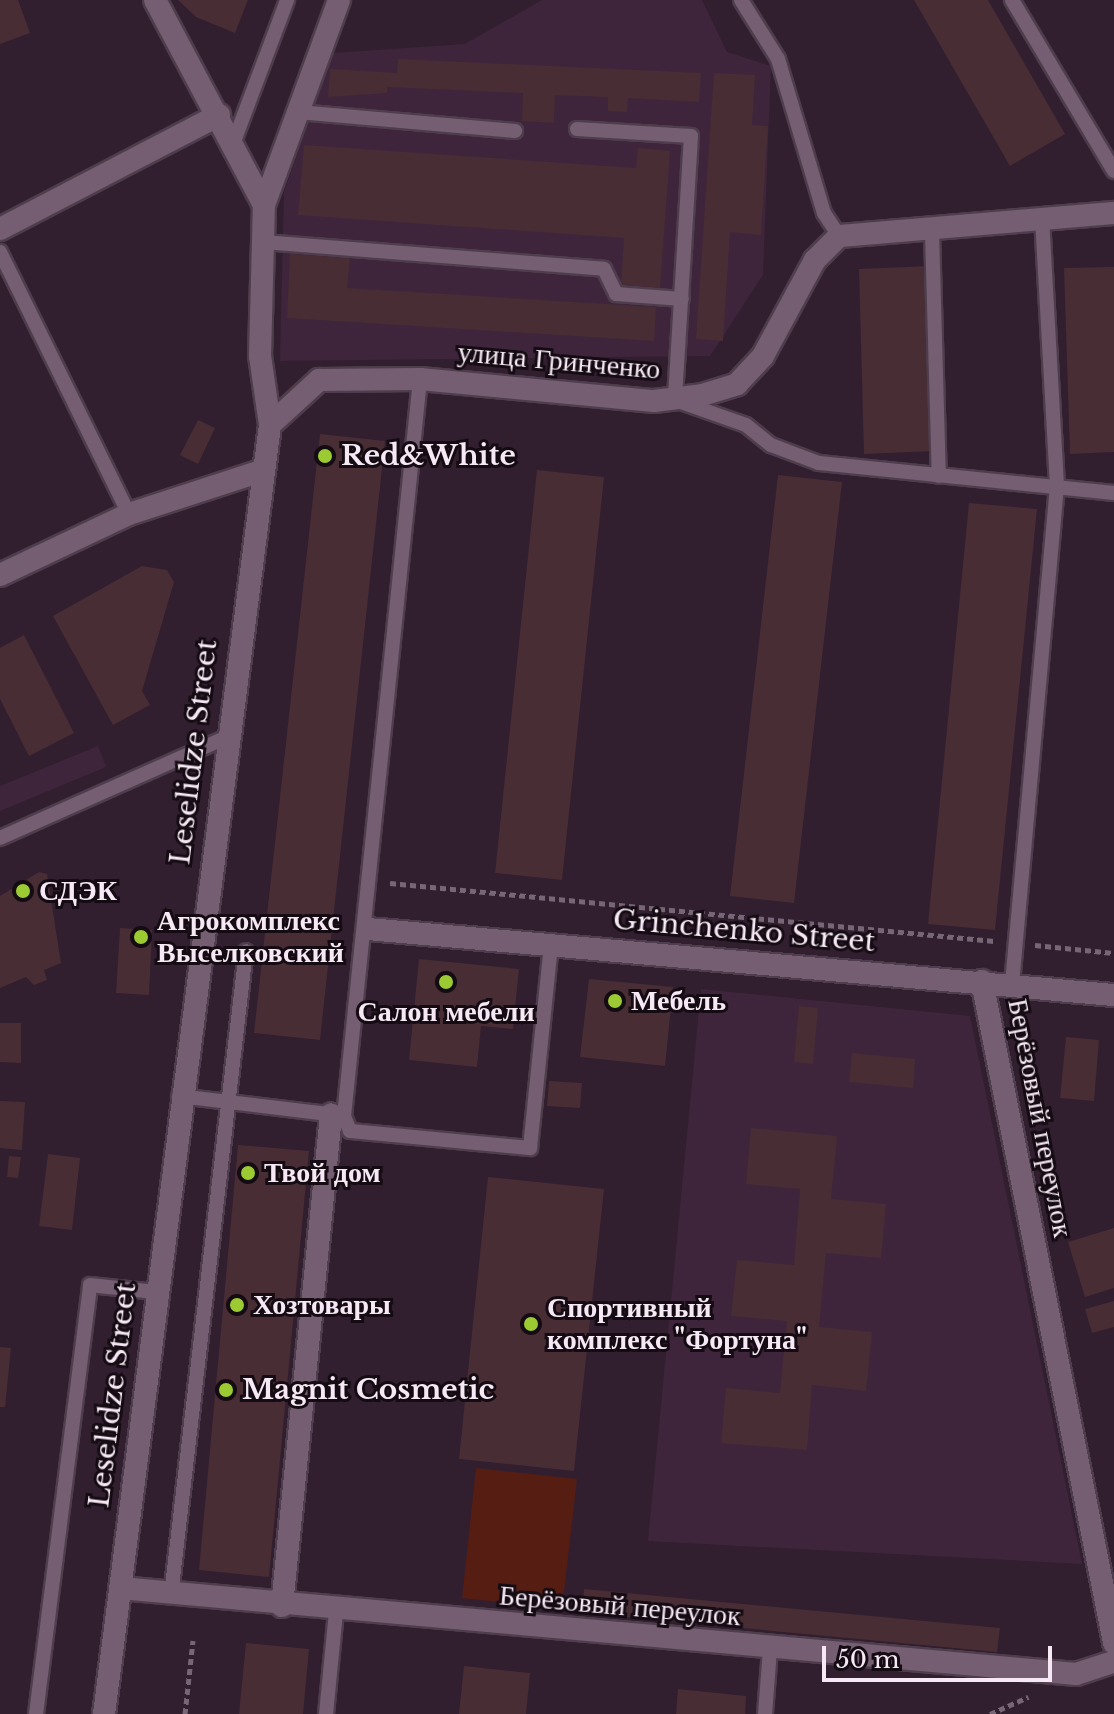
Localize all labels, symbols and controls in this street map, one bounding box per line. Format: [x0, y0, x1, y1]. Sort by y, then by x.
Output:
street label: улица Гринченко [456, 335, 662, 387]
place label: Red&White [341, 439, 516, 473]
marker: Red&White [316, 447, 334, 465]
street label: Leselidze Street [164, 637, 224, 867]
place label: СДЭК [39, 874, 117, 908]
marker: СДЭК [14, 882, 32, 900]
street label: Grinchenko Street [612, 903, 876, 959]
place label: Агрокомплекс Выселковский [157, 904, 344, 970]
marker: Агрокомплекс Выселковский [132, 928, 150, 946]
marker: Салон мебели [437, 973, 455, 991]
place label: Мебель [631, 984, 726, 1018]
marker: Мебель [606, 992, 624, 1010]
place label: Салон мебели [357, 995, 535, 1029]
street label: Берёзовый переулок [1000, 996, 1080, 1240]
place label: Твой дом [264, 1156, 380, 1190]
marker: Твой дом [239, 1164, 257, 1182]
street label: Leselidze Street [83, 1280, 143, 1510]
place label: Хозтовары [253, 1288, 391, 1322]
place label: Спортивный комплекс "Фортуна" [547, 1291, 808, 1357]
marker: Хозтовары [228, 1296, 246, 1314]
marker: Спортивный комплекс "Фортуна" [522, 1315, 540, 1333]
place label: Magnit Cosmetic [242, 1373, 494, 1407]
marker: Magnit Cosmetic [217, 1381, 235, 1399]
street label: Берёзовый переулок [498, 1579, 742, 1633]
scale bar [826, 1630, 1056, 1680]
text: 50 m [836, 1645, 899, 1674]

